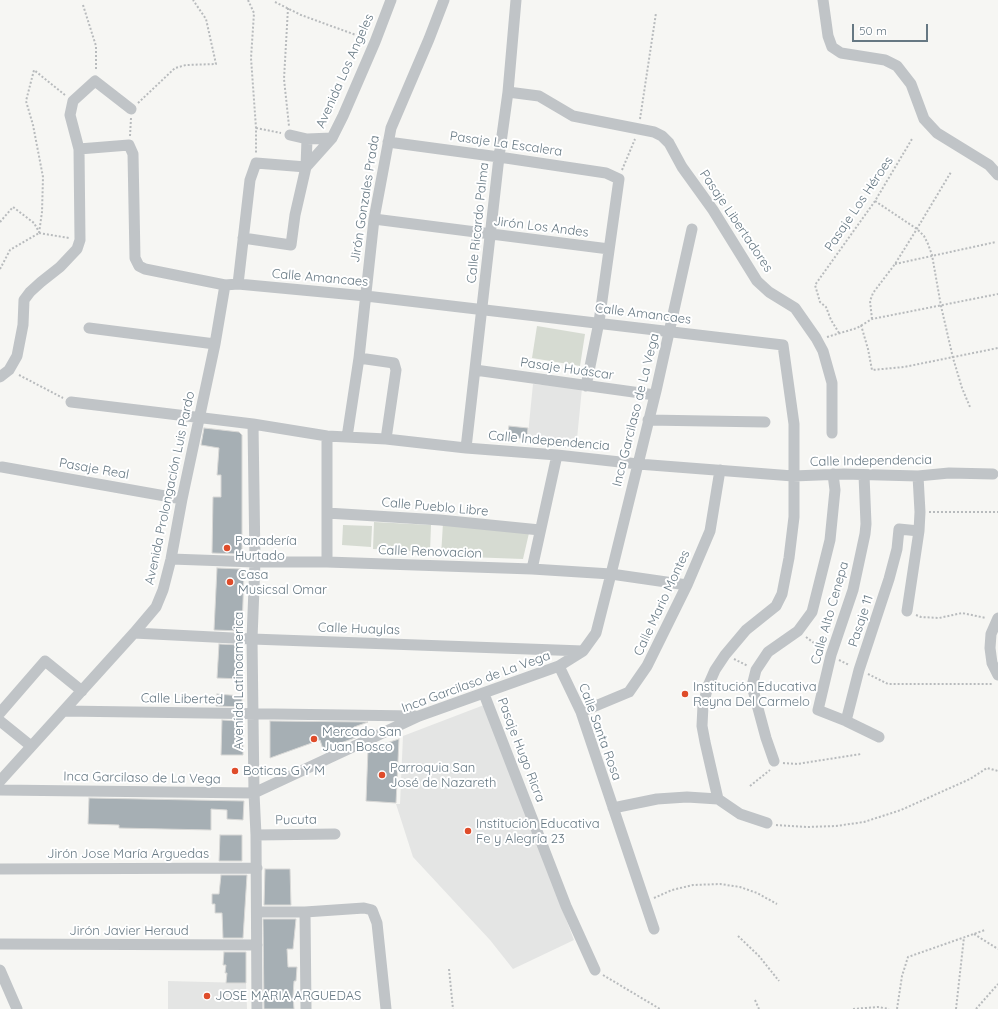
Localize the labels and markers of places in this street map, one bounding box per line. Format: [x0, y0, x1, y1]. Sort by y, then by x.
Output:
place label: Panadería Hurtado [235, 533, 297, 564]
marker: Panadería Hurtado [222, 543, 232, 553]
place label: Casa Musicsal Omar [238, 567, 327, 598]
marker: Casa Musicsal Omar [225, 577, 235, 587]
place label: Institución Educativa Reyna Del Carmelo [693, 679, 817, 710]
marker: Institución Educativa Reyna Del Carmelo [680, 689, 690, 699]
place label: Mercado San Juan Bosco [322, 724, 401, 755]
marker: Mercado San Juan Bosco [309, 734, 319, 744]
place label: Parroquia San José de Nazareth [390, 760, 496, 791]
place label: Boticas G Y M [243, 763, 325, 779]
marker: Boticas G Y M [230, 766, 240, 776]
marker: Parroquia San José de Nazareth [377, 770, 387, 780]
place label: Institución Educativa Fe y Alegría 23 [476, 816, 600, 847]
marker: Institución Educativa Fe y Alegría 23 [463, 826, 473, 836]
place label: JOSE MARIA ARGUEDAS [215, 988, 361, 1004]
marker: JOSE MARIA ARGUEDAS [202, 991, 212, 1001]

